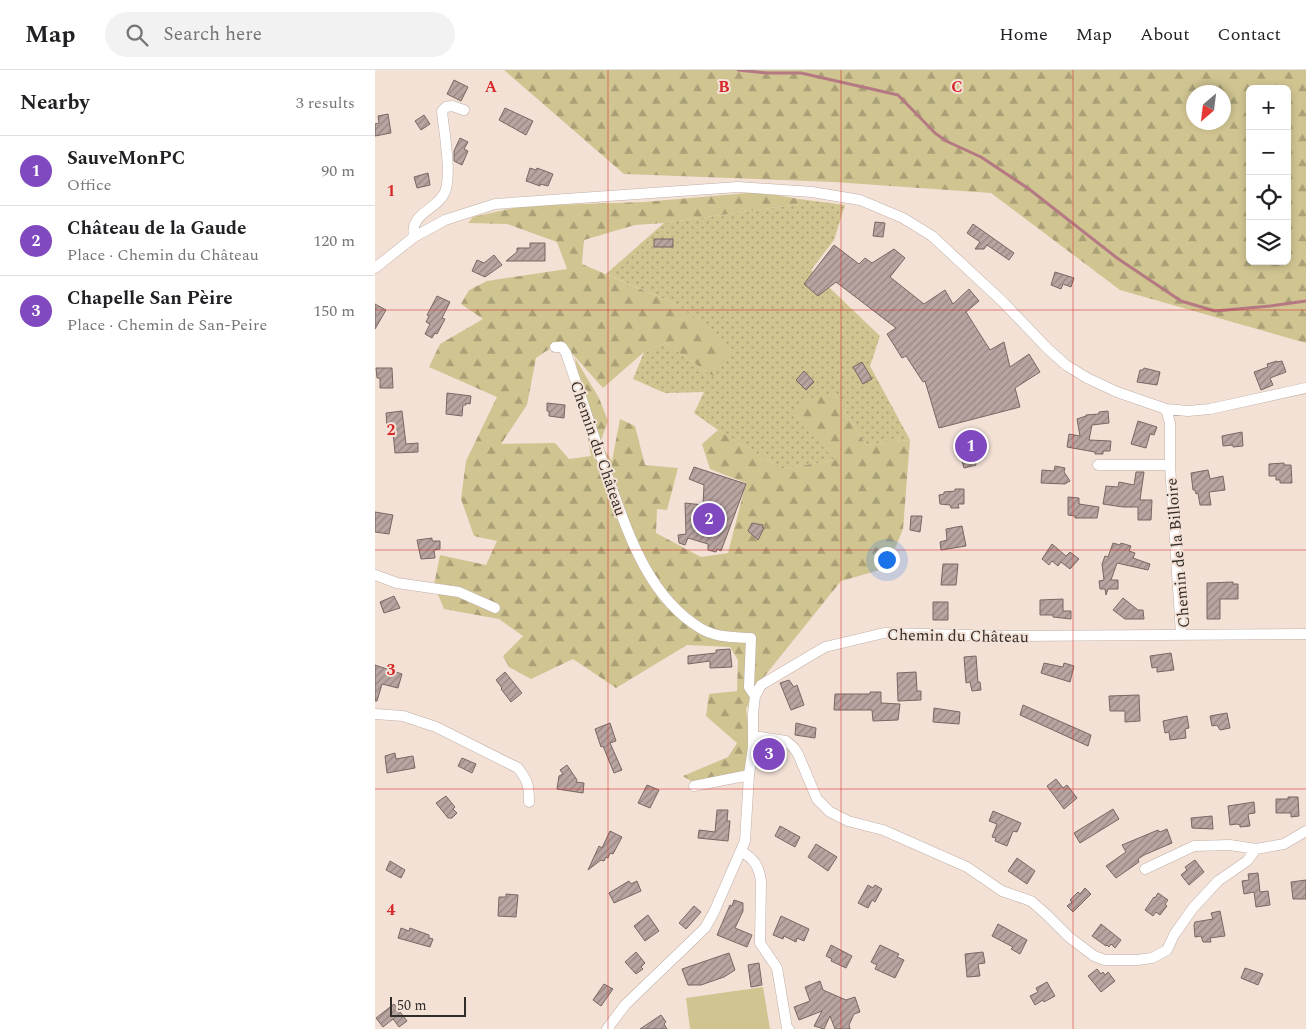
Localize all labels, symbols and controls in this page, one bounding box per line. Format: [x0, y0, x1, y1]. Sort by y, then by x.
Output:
search box [105, 12, 455, 57]
text: Map [25, 17, 75, 53]
text: Search here [163, 20, 262, 49]
icon: search [123, 21, 151, 49]
text: Home [999, 21, 1048, 48]
text: Map [1076, 21, 1112, 48]
text: About [1140, 21, 1190, 48]
text: Contact [1218, 21, 1281, 48]
text: A [485, 75, 498, 99]
text: B [718, 75, 730, 99]
text: C [951, 75, 963, 99]
north arrow [1186, 85, 1231, 130]
map controls [1246, 85, 1291, 265]
button: + [1246, 85, 1291, 130]
text: Nearby [20, 87, 90, 119]
text: 3 results [296, 91, 355, 115]
button: − [1246, 130, 1291, 175]
text: SauveMonPC [67, 144, 185, 173]
text: 1 [32, 159, 40, 183]
text: 90 m [321, 159, 355, 183]
text: Office [67, 173, 111, 197]
button: locate [1246, 175, 1291, 220]
text: 1 [387, 179, 395, 203]
text: Château de la Gaude [67, 214, 246, 243]
button: layers [1246, 220, 1291, 265]
text: 2 [32, 229, 40, 253]
text: 120 m [313, 229, 355, 253]
text: Place · Chemin du Château [67, 243, 259, 267]
text: Chapelle San Pèire [67, 284, 233, 313]
text: 3 [32, 299, 40, 323]
text: 150 m [313, 299, 355, 323]
text: Place · Chemin de San-Peire [67, 313, 267, 337]
street label: Chemin du Château [564, 377, 632, 519]
text: 2 [387, 418, 396, 442]
pin: 1 [955, 427, 987, 465]
street label: Chemin de la Billoire [1159, 477, 1197, 629]
pin: 2 [693, 500, 725, 538]
your location [874, 547, 900, 573]
street label: Chemin du Château [887, 623, 1029, 649]
text: 3 [387, 658, 396, 682]
pin: 3 [753, 735, 785, 773]
text: 4 [387, 898, 396, 922]
scale bar [390, 994, 466, 1017]
text: 50 m [397, 995, 427, 1016]

